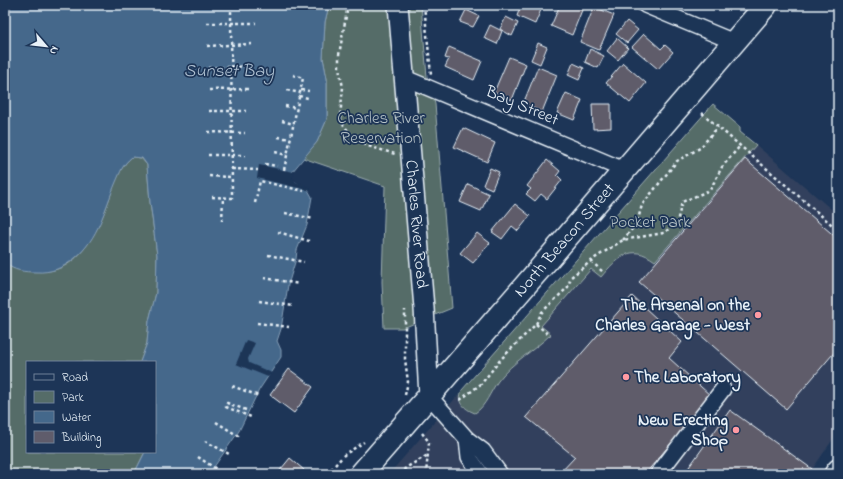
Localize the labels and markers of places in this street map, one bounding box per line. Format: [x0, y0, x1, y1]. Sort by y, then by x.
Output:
place label: The Arsenal on the Charles Garage - West [595, 293, 751, 340]
marker: The Arsenal on the Charles Garage - West [753, 310, 763, 320]
place label: The Laboratory [634, 365, 741, 392]
marker: The Laboratory [621, 372, 631, 382]
place label: New Erecting Shop [638, 408, 728, 453]
marker: New Erecting Shop [731, 425, 741, 435]

